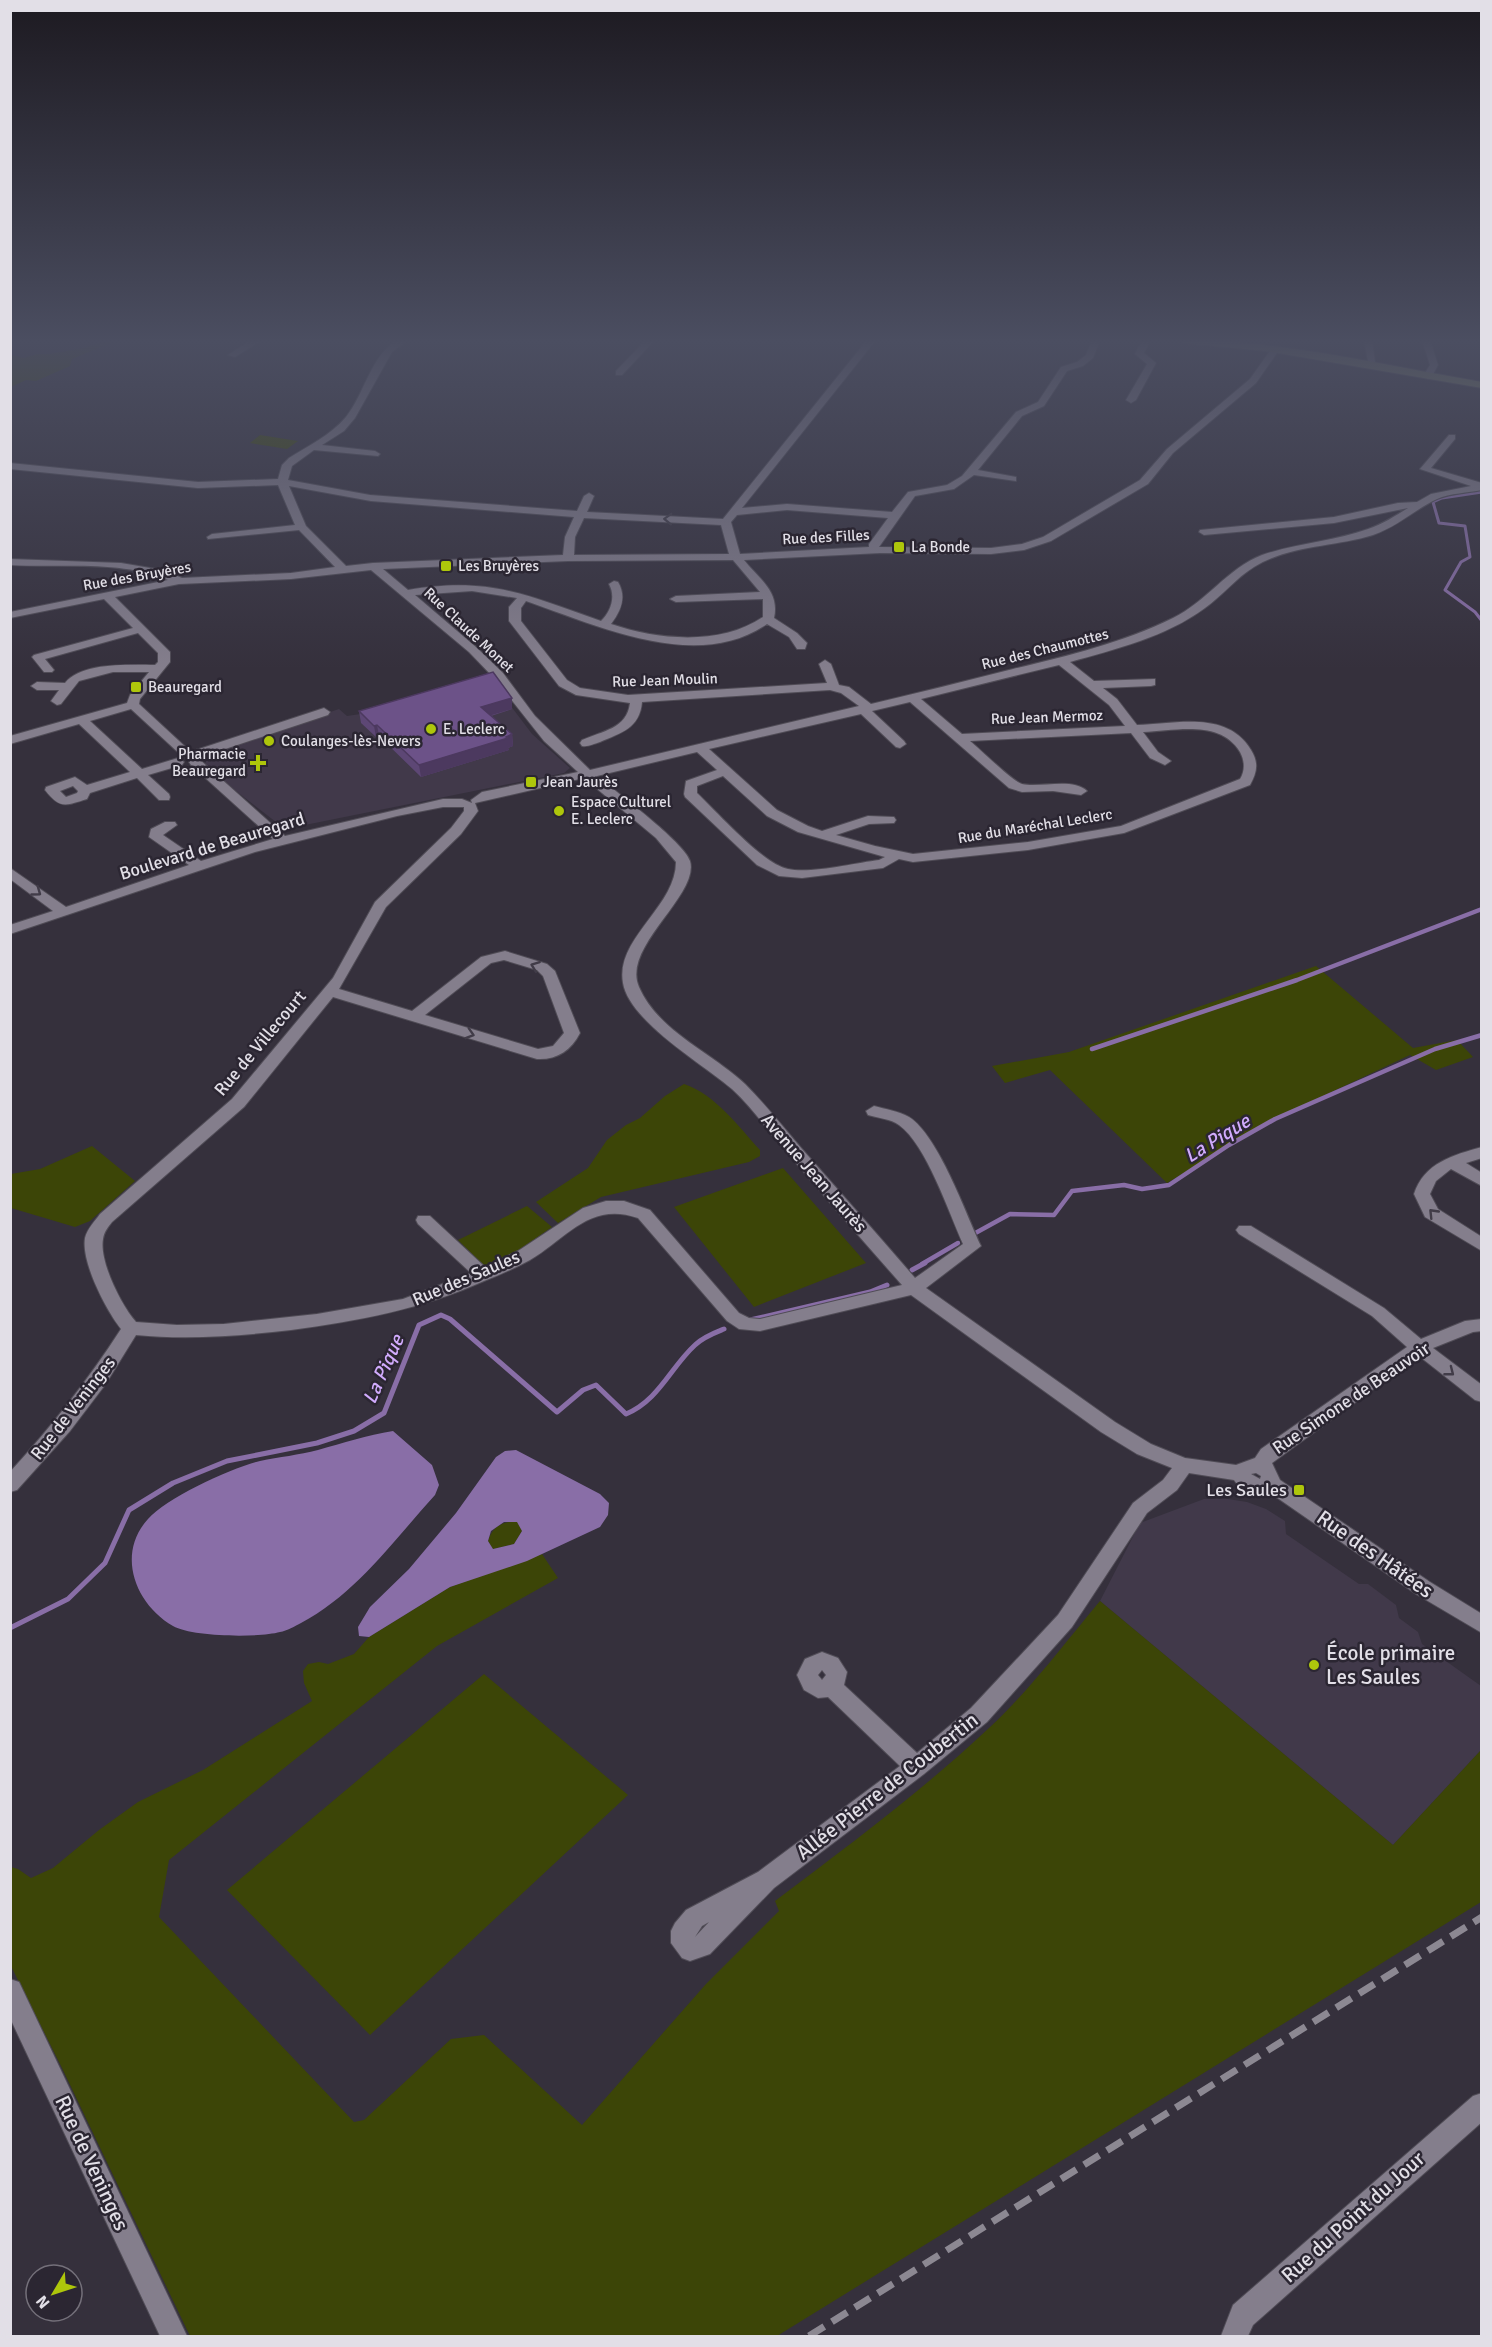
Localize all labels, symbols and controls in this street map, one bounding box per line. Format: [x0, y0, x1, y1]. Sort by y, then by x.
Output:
one-way arrow [664, 512, 673, 525]
street label: Rue des Filles [782, 526, 871, 548]
place label: La Bonde [911, 538, 970, 556]
marker: La Bonde [892, 540, 906, 554]
place label: Les Bruyères [458, 557, 539, 575]
street label: Rue des Bruyères [82, 558, 193, 594]
marker: Les Bruyères [439, 559, 453, 573]
street label: Rue Claude Monet [420, 584, 518, 676]
street label: Rue des Chaumottes [980, 624, 1111, 673]
street label: Rue Jean Moulin [612, 669, 718, 691]
place label: Beauregard [148, 678, 222, 696]
marker: Beauregard [129, 680, 143, 694]
street label: Rue Jean Mermoz [991, 706, 1104, 728]
place label: E. Leclerc [443, 720, 505, 738]
marker: E. Leclerc [424, 722, 438, 736]
place label: Coulanges-lès-Nevers [281, 732, 421, 750]
marker: Coulanges-lès-Nevers [262, 734, 276, 748]
place label: Pharmacie Beauregard [172, 745, 246, 780]
marker: Pharmacie Beauregard [251, 756, 265, 770]
place label: Jean Jaurès [543, 773, 618, 791]
marker: Jean Jaurès [524, 775, 538, 789]
place label: Espace Culturel E. Leclerc [571, 793, 671, 828]
marker: Espace Culturel E. Leclerc [552, 804, 566, 818]
street label: Rue du Maréchal Leclerc [956, 805, 1114, 847]
street label: Boulevard de Beauregard [117, 807, 307, 885]
one-way arrow [31, 885, 42, 896]
one-way arrow [530, 960, 541, 973]
street label: Rue de Villecourt [209, 986, 311, 1100]
one-way arrow [465, 1027, 475, 1039]
water label: La Pique [1180, 1108, 1256, 1168]
street label: Avenue Jean Jaurès [756, 1109, 872, 1237]
one-way arrow [1429, 1209, 1440, 1219]
street label: Rue des Saules [409, 1245, 523, 1311]
water label: La Pique [357, 1330, 410, 1408]
street label: Rue Simone de Beauvoir [1268, 1337, 1434, 1459]
street label: Rue de Veninges [26, 1352, 120, 1464]
one-way arrow [1443, 1364, 1454, 1375]
place label: Les Saules [1206, 1479, 1287, 1501]
marker: Les Saules [1292, 1483, 1306, 1497]
street label: Rue des Hâtées [1312, 1504, 1438, 1604]
place label: École primaire Les Saules [1326, 1640, 1455, 1690]
marker: École primaire Les Saules [1307, 1658, 1321, 1672]
street label: Allée Pierre de Coubertin [791, 1707, 983, 1865]
street label: Rue de Veninges [49, 2091, 135, 2235]
street label: Rue du Point du Jour [1276, 2146, 1430, 2288]
north arrow [24, 2263, 84, 2323]
text: N [32, 2291, 54, 2312]

